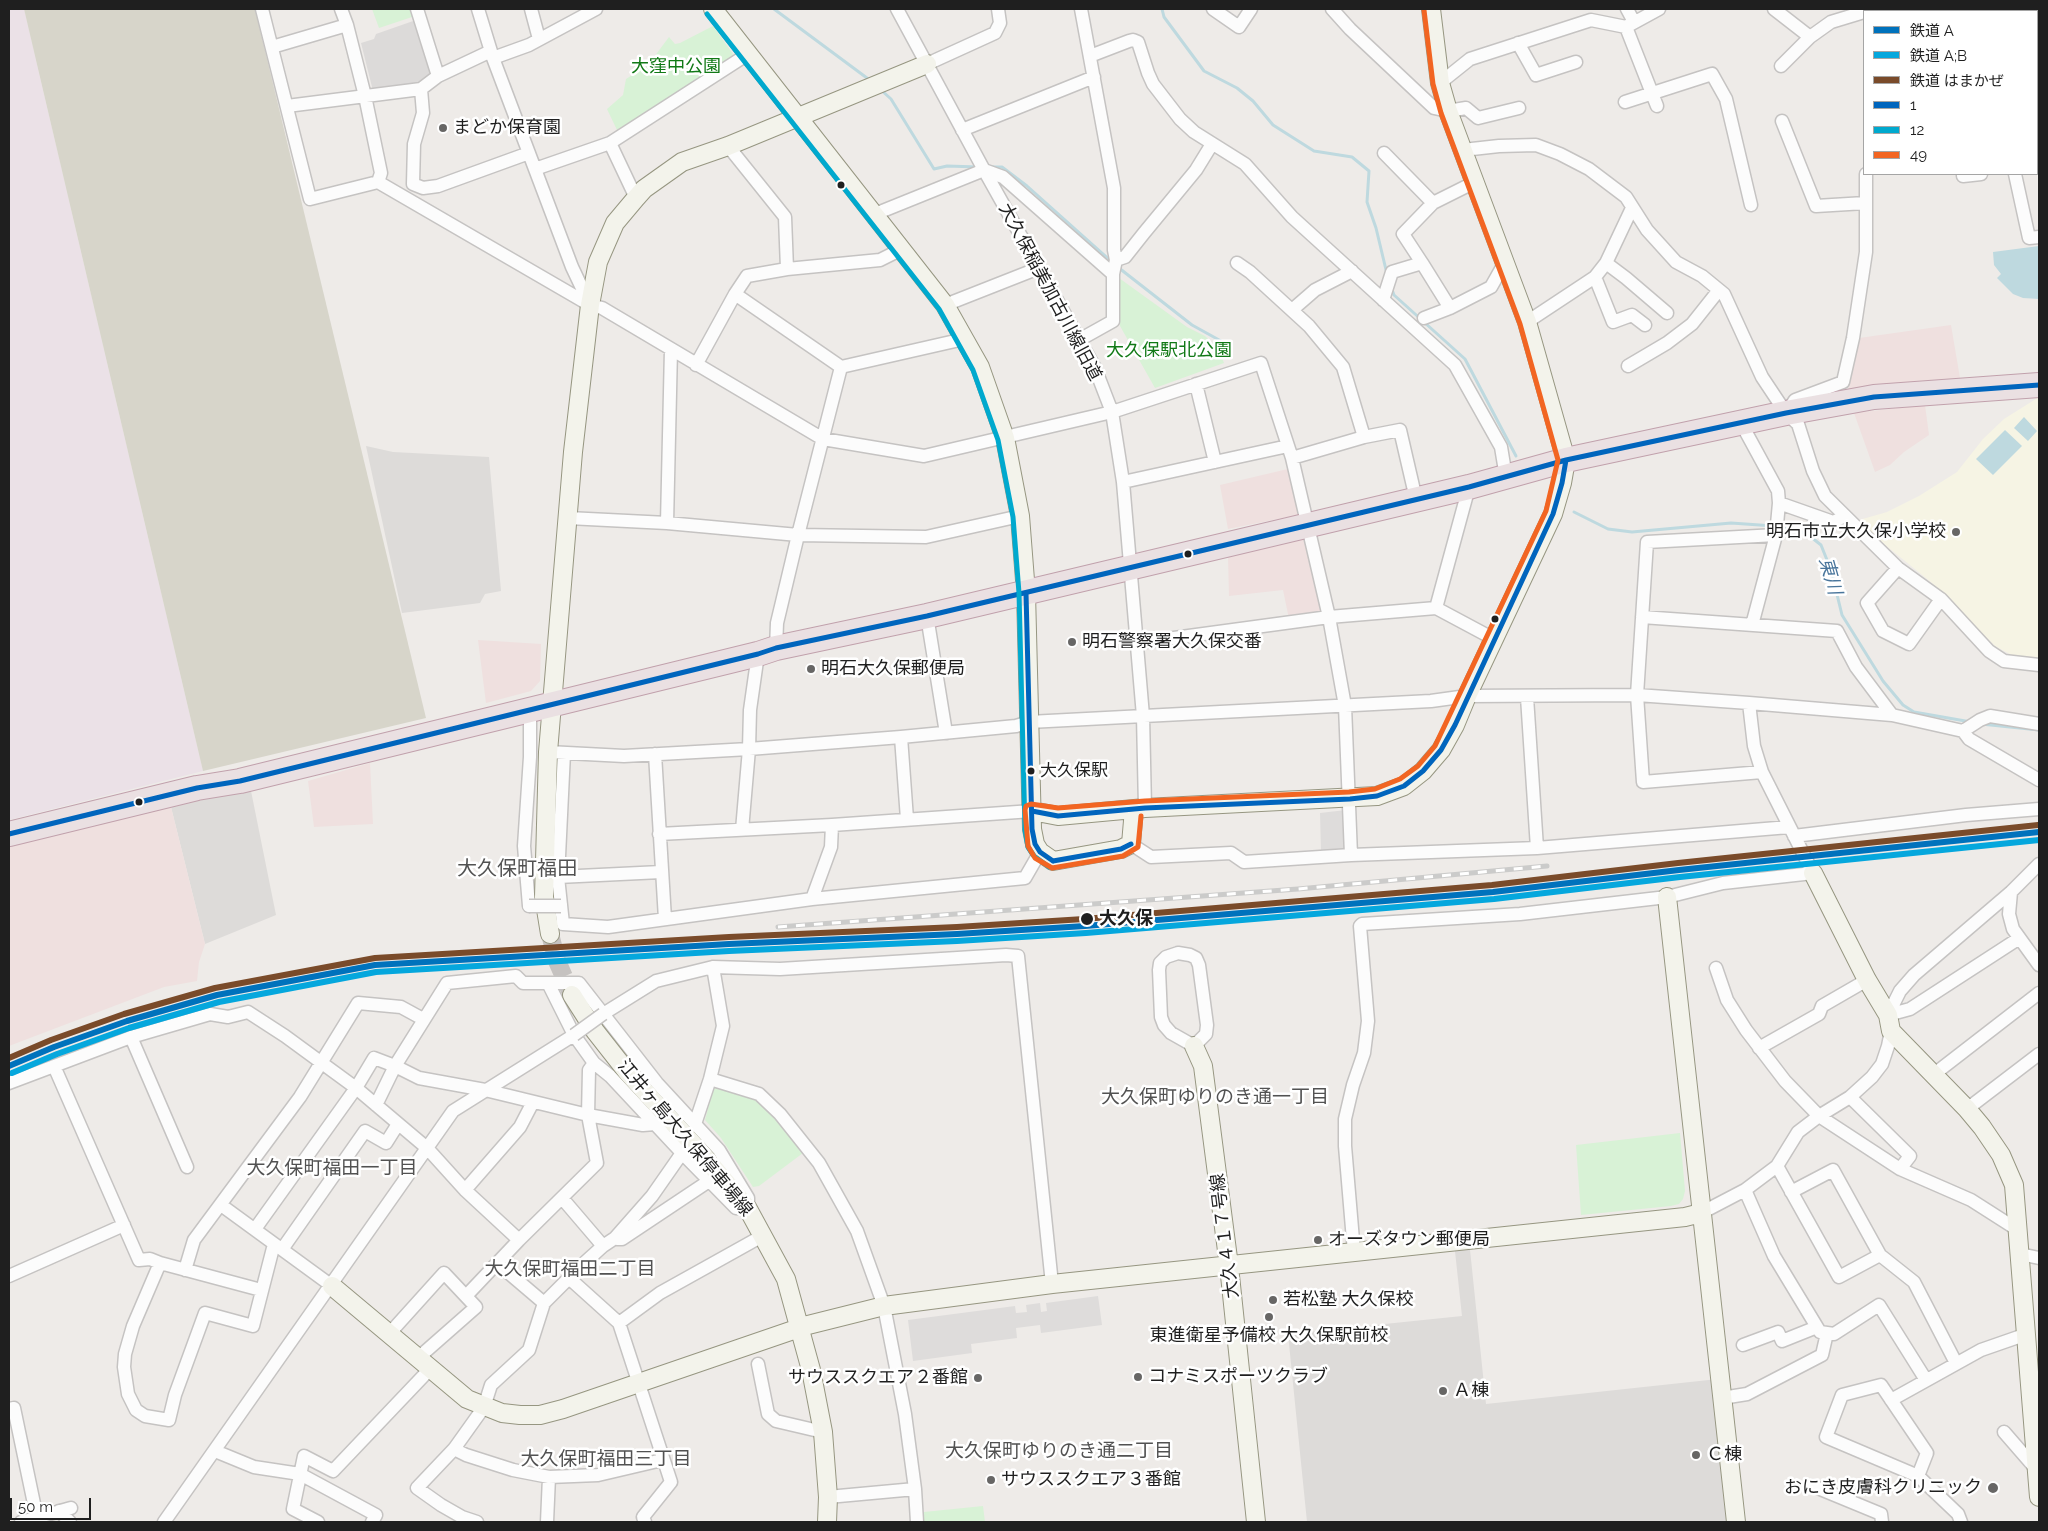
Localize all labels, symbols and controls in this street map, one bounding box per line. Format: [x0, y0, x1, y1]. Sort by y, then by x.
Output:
legend [1863, 10, 2038, 175]
text: 鉄道 A [1910, 22, 1954, 40]
text: 鉄道 A;B [1910, 47, 1967, 65]
park label: 大窪中公園 [631, 56, 721, 78]
text: 鉄道 はまかぜ [1910, 72, 2004, 90]
text: 1 [1910, 96, 1916, 114]
place label: まどか保育園 [453, 117, 561, 139]
text: 12 [1910, 121, 1924, 139]
marker: まどか保育園 [437, 122, 449, 134]
text: 49 [1910, 146, 1927, 164]
unlabelled marker [836, 180, 846, 190]
street label: 大久保稲美加古川線旧道 [994, 200, 1106, 384]
park label: 大久保駅北公園 [1106, 340, 1232, 362]
place label: 明石市立大久保小学校 [1766, 521, 1946, 543]
marker: 明石市立大久保小学校 [1950, 526, 1962, 538]
unlabelled marker [1183, 549, 1193, 559]
water label: 東川 [1814, 555, 1846, 597]
unlabelled marker [1490, 614, 1500, 624]
place label: 明石警察署大久保交番 [1082, 631, 1262, 653]
marker: 明石警察署大久保交番 [1066, 636, 1078, 648]
place label: 明石大久保郵便局 [821, 658, 965, 680]
marker: 明石大久保郵便局 [805, 663, 817, 675]
place label: 大久保駅 [1040, 761, 1108, 781]
marker: 大久保駅 [1026, 766, 1036, 776]
unlabelled marker [134, 797, 144, 807]
district label: 大久保町福田 [457, 857, 577, 881]
place label: 大久保 [1099, 908, 1153, 930]
marker: 大久保 [1079, 911, 1095, 927]
street label: 江井ヶ島大久保停車場線 [613, 1055, 757, 1221]
district label: 大久保町ゆりのき通一丁目 [1101, 1086, 1329, 1108]
district label: 大久保町福田一丁目 [247, 1157, 417, 1179]
street label: 大久４１７号線 [1207, 1172, 1243, 1300]
place label: オーズタウン郵便局 [1328, 1229, 1490, 1251]
marker: オーズタウン郵便局 [1312, 1234, 1324, 1246]
district label: 大久保町福田二丁目 [485, 1258, 655, 1280]
place label: 若松塾 大久保校 [1283, 1289, 1414, 1311]
marker: 若松塾 大久保校 [1267, 1294, 1279, 1306]
marker: 東進衛星予備校 大久保駅前校 [1263, 1311, 1275, 1323]
place label: 東進衛星予備校 大久保駅前校 [1150, 1325, 1388, 1347]
place label: コナミスポーツクラブ [1148, 1366, 1328, 1388]
place label: サウススクエア２番館 [788, 1367, 968, 1389]
marker: コナミスポーツクラブ [1132, 1371, 1144, 1383]
marker: サウススクエア２番館 [972, 1372, 984, 1384]
place label: Ａ棟 [1453, 1380, 1489, 1402]
marker: Ａ棟 [1437, 1385, 1449, 1397]
district label: 大久保町ゆりのき通二丁目 [945, 1440, 1173, 1462]
place label: Ｃ棟 [1706, 1444, 1742, 1466]
district label: 大久保町福田三丁目 [521, 1448, 691, 1470]
marker: Ｃ棟 [1690, 1449, 1702, 1461]
place label: サウススクエア３番館 [1001, 1469, 1181, 1491]
marker: サウススクエア３番館 [985, 1474, 997, 1486]
place label: おにき皮膚科クリニック [1784, 1477, 1982, 1499]
marker: おにき皮膚科クリニック [1986, 1481, 2000, 1495]
scale bar [12, 1488, 94, 1520]
text: 50 m [18, 1498, 53, 1516]

